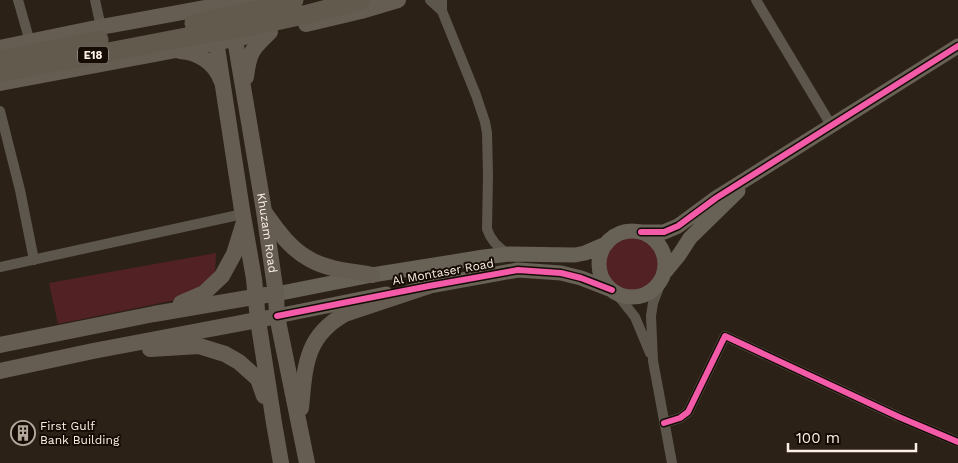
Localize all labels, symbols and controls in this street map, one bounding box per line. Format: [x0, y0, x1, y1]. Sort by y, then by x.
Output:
road number: E18 [78, 46, 108, 64]
street label: Khuzam Road [254, 192, 280, 274]
street label: Al Montaser Road [391, 256, 495, 288]
place label: First Gulf Bank Building [40, 419, 120, 447]
building icon: First Gulf Bank Building [10, 420, 36, 446]
scale bar [788, 420, 916, 452]
text: 100 m [796, 429, 840, 447]

